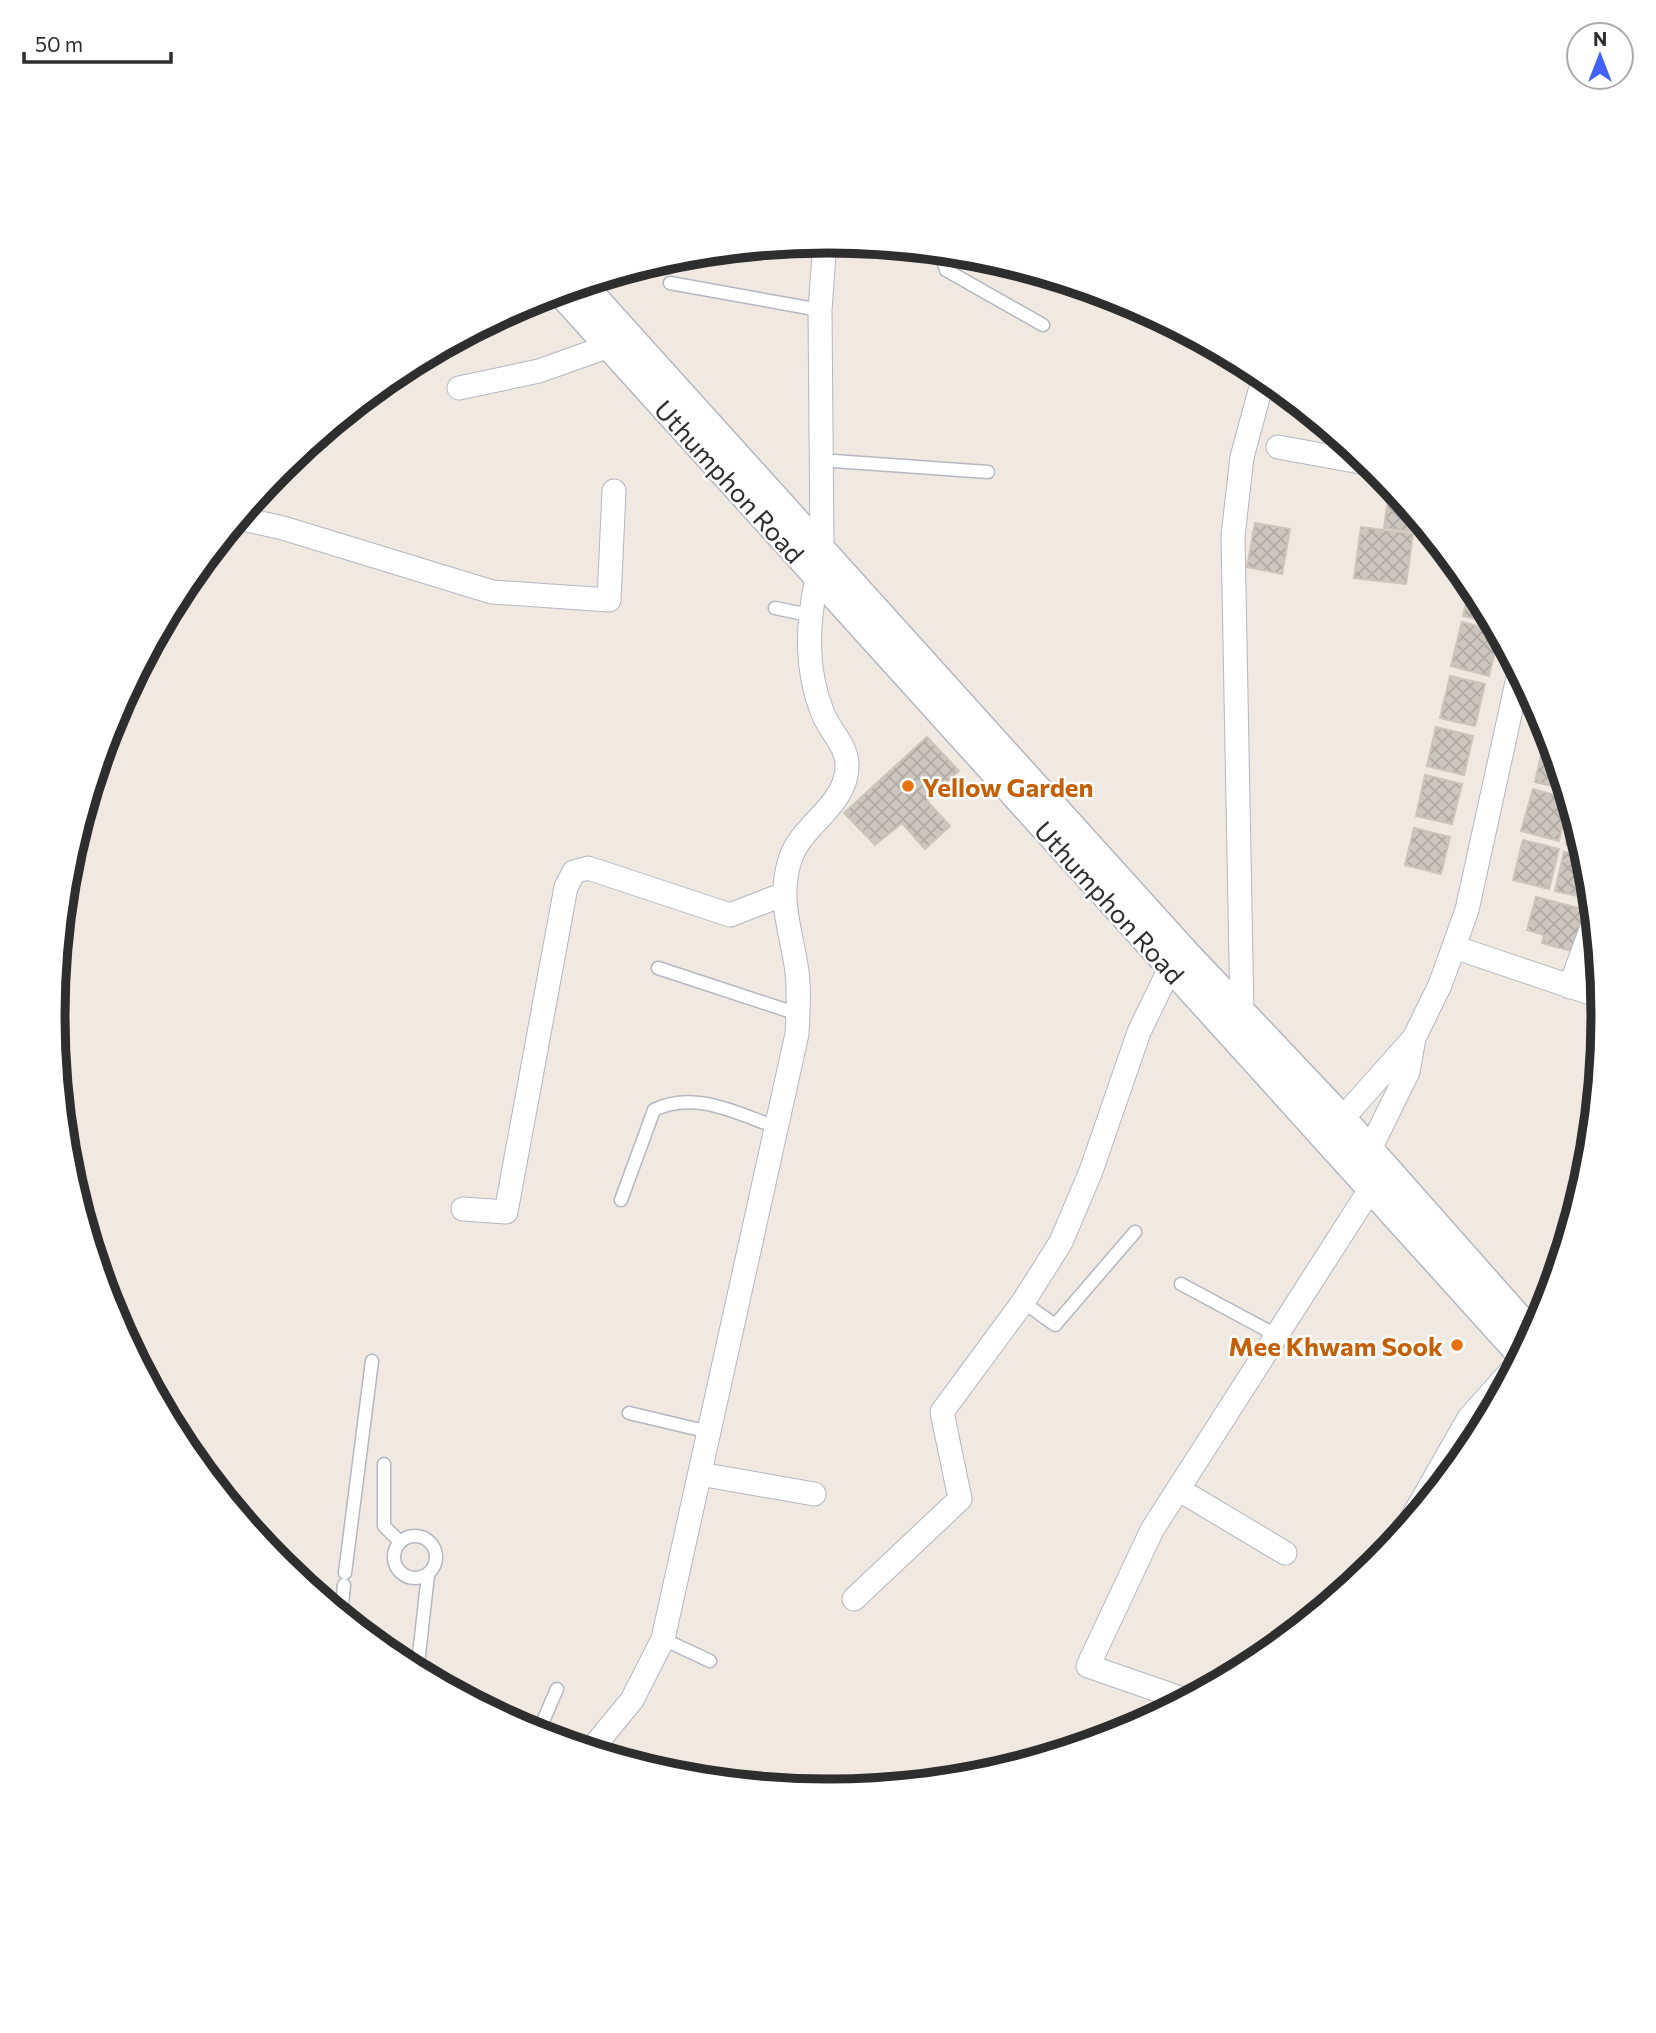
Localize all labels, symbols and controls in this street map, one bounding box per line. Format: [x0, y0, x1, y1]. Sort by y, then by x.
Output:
scale bar [24, 21, 172, 65]
north arrow [1565, 21, 1635, 91]
text: N [1593, 27, 1607, 50]
text: 50 m [35, 31, 83, 56]
street label: Uthumphon Road [649, 393, 811, 569]
place label: Yellow Garden [922, 771, 1094, 802]
marker: Yellow Garden [900, 778, 916, 794]
street label: Uthumphon Road [1029, 814, 1191, 990]
place label: Mee Khwam Sook [1229, 1330, 1443, 1361]
marker: Mee Khwam Sook [1449, 1337, 1465, 1353]

